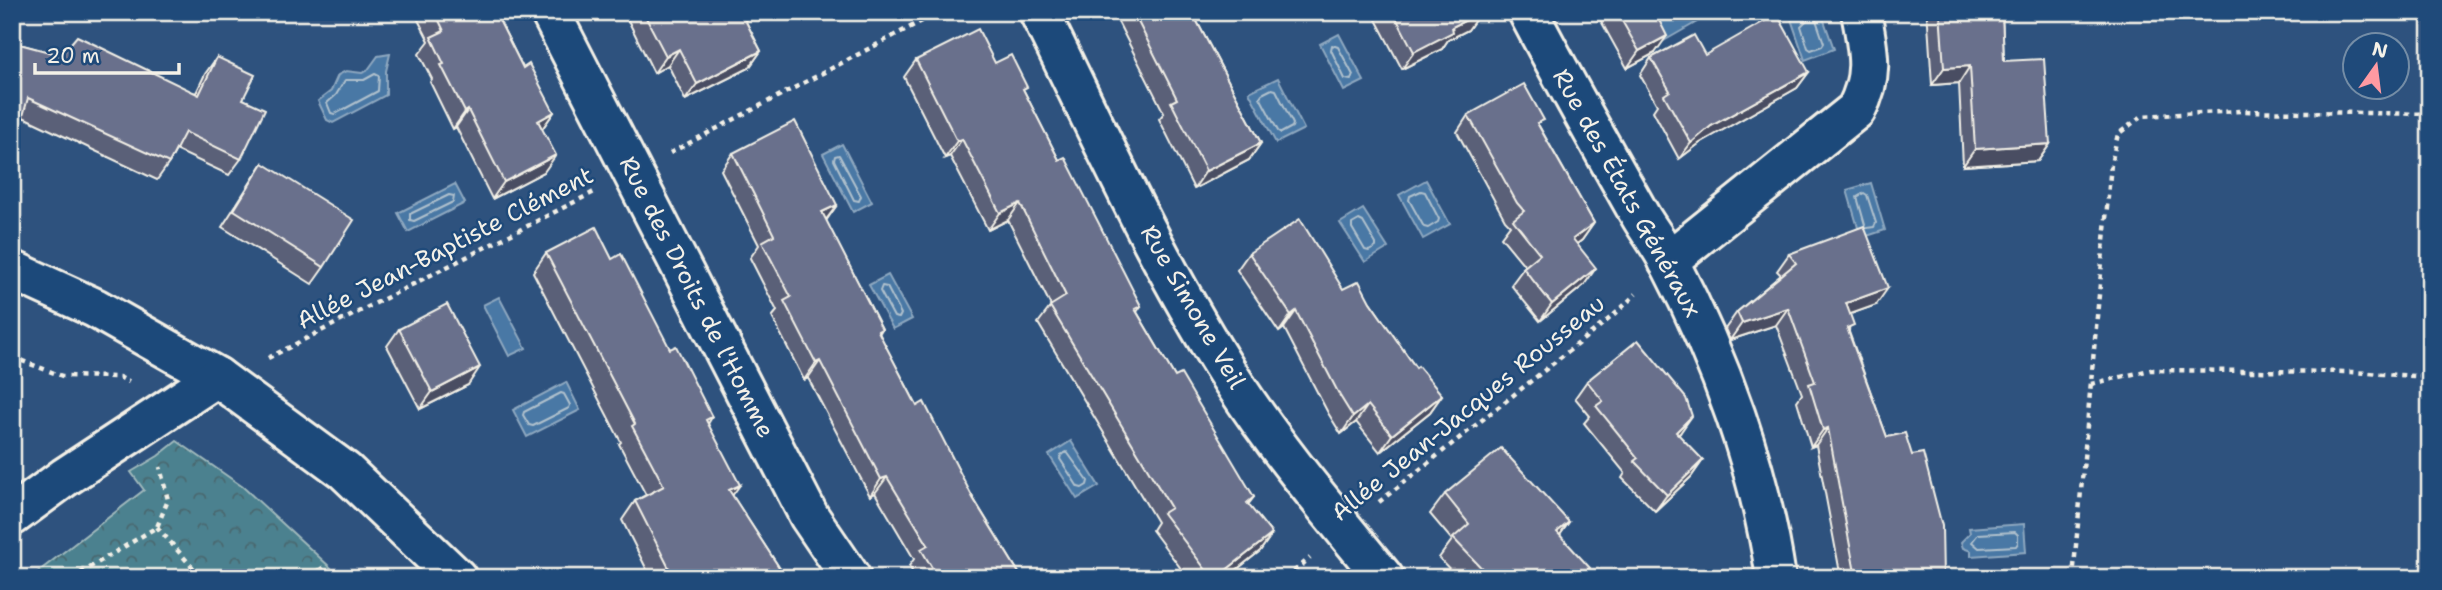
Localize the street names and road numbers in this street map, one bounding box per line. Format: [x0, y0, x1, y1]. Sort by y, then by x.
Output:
street label: Rue des États Généraux [1545, 63, 1709, 323]
street label: Rue des Droits de l'Homme [612, 151, 782, 443]
street label: Allée Jean-Baptiste Clément [291, 159, 599, 337]
street label: Rue Simone Veil [1133, 219, 1253, 395]
street label: Allée Jean-Jacques Rousseau [1325, 288, 1611, 528]

